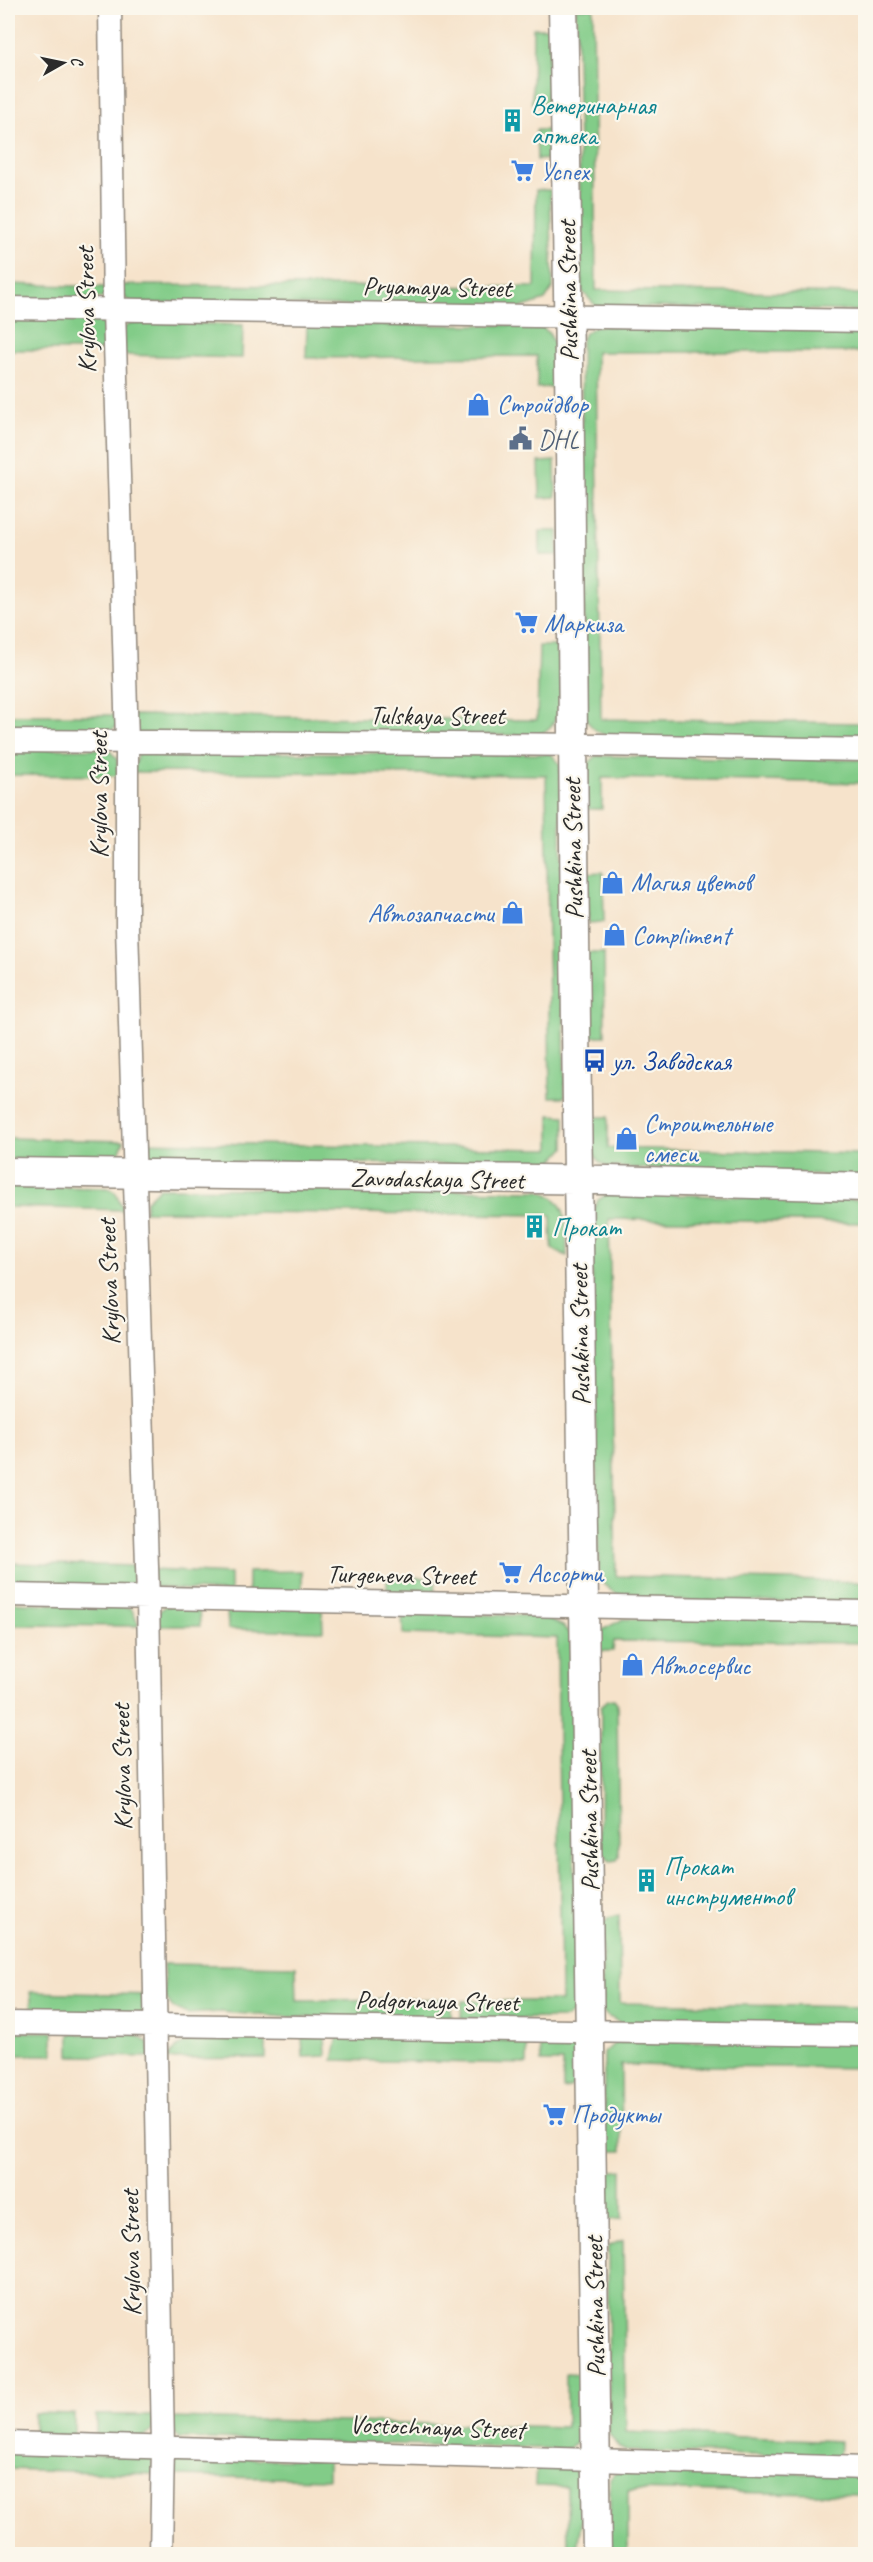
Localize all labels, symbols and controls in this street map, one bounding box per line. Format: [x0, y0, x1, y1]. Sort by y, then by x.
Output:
north arrow [33, 33, 93, 93]
text: С [66, 55, 88, 68]
place label: Ветеринарная аптека [531, 89, 657, 152]
building icon: Ветеринарная аптека [500, 107, 526, 133]
place label: Успех [540, 155, 591, 188]
supermarket icon: Успех [509, 158, 535, 184]
street label: Pushkina Street [550, 218, 586, 362]
street label: Krylova Street [68, 244, 104, 373]
street label: Pryamaya Street [362, 269, 514, 305]
place label: Стройдвор [497, 388, 590, 421]
shop icon: Стройдвор [466, 391, 492, 417]
place label: DHL [538, 423, 580, 456]
public building icon: DHL [507, 426, 533, 452]
place label: Маркиза [544, 607, 625, 640]
supermarket icon: Маркиза [513, 610, 539, 636]
street label: Tulskaya Street [370, 699, 507, 732]
street label: Krylova Street [82, 729, 115, 858]
street label: Pushkina Street [555, 776, 591, 920]
place label: Магия цветов [631, 866, 756, 899]
shop icon: Магия цветов [600, 869, 626, 895]
place label: Автозапчасти [368, 897, 495, 930]
shop icon: Автозапчасти [499, 900, 525, 926]
place label: Compliment [632, 919, 734, 952]
shop icon: Compliment [601, 922, 627, 948]
place label: ул. Заводская [610, 1045, 733, 1078]
bus stop icon: ул. Заводская [581, 1048, 607, 1074]
place label: Строительные смеси [644, 1107, 775, 1170]
shop icon: Строительные смеси [613, 1125, 639, 1151]
street label: Zavodaskaya Street [350, 1161, 527, 1197]
place label: Прокат [552, 1211, 623, 1244]
building icon: Прокат [521, 1214, 547, 1240]
street label: Krylova Street [90, 1216, 128, 1346]
street label: Pushkina Street [562, 1262, 598, 1406]
street label: Turgeneva Street [326, 1557, 478, 1593]
place label: Ассорти [528, 1557, 605, 1590]
supermarket icon: Ассорти [497, 1560, 523, 1586]
place label: Автосервис [650, 1649, 752, 1682]
shop icon: Автосервис [619, 1652, 645, 1678]
street label: Krylova Street [104, 1701, 140, 1830]
street label: Pushkina Street [571, 1748, 607, 1892]
place label: Прокат инструментов [664, 1850, 796, 1913]
building icon: Прокат инструментов [633, 1868, 659, 1894]
street label: Podgornaya Street [355, 1983, 521, 2019]
place label: Продукты [572, 2098, 663, 2131]
supermarket icon: Продукты [541, 2101, 567, 2127]
street label: Krylova Street [113, 2187, 149, 2316]
street label: Pushkina Street [577, 2234, 613, 2378]
street label: Vostochnaya Street [349, 2407, 528, 2447]

